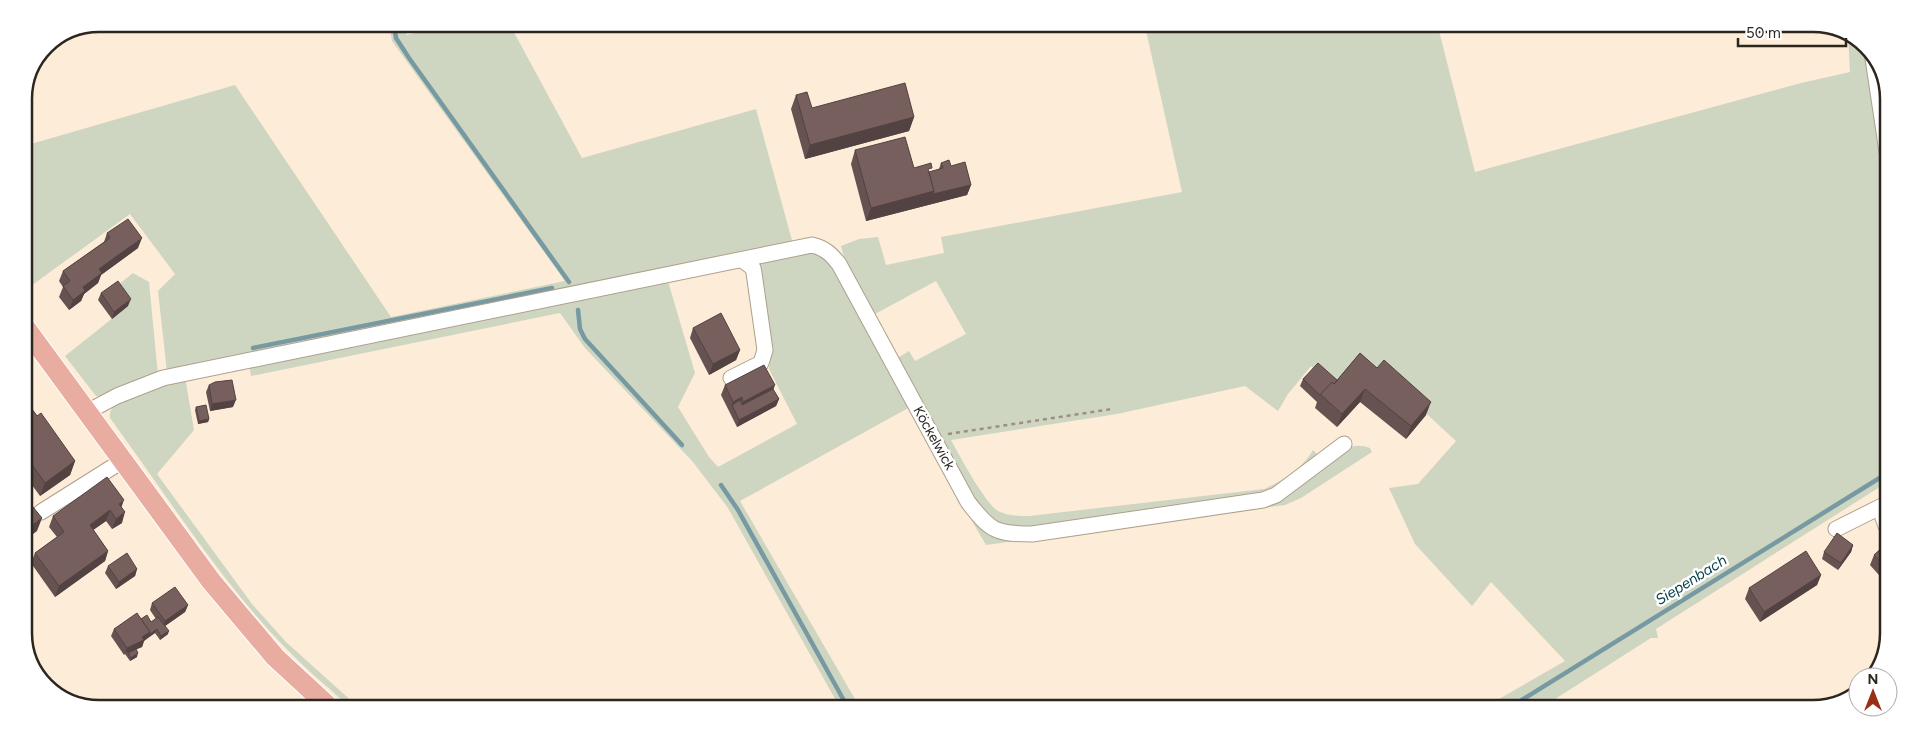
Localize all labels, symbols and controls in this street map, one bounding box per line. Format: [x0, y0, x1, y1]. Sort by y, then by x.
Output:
scale bar [1738, 15, 1846, 47]
text: 50 m [1746, 24, 1781, 42]
street label: Köckelwick [910, 403, 959, 473]
water label: Siepenbach [1652, 551, 1730, 609]
north arrow [1848, 667, 1898, 717]
text: N [1868, 671, 1878, 688]

